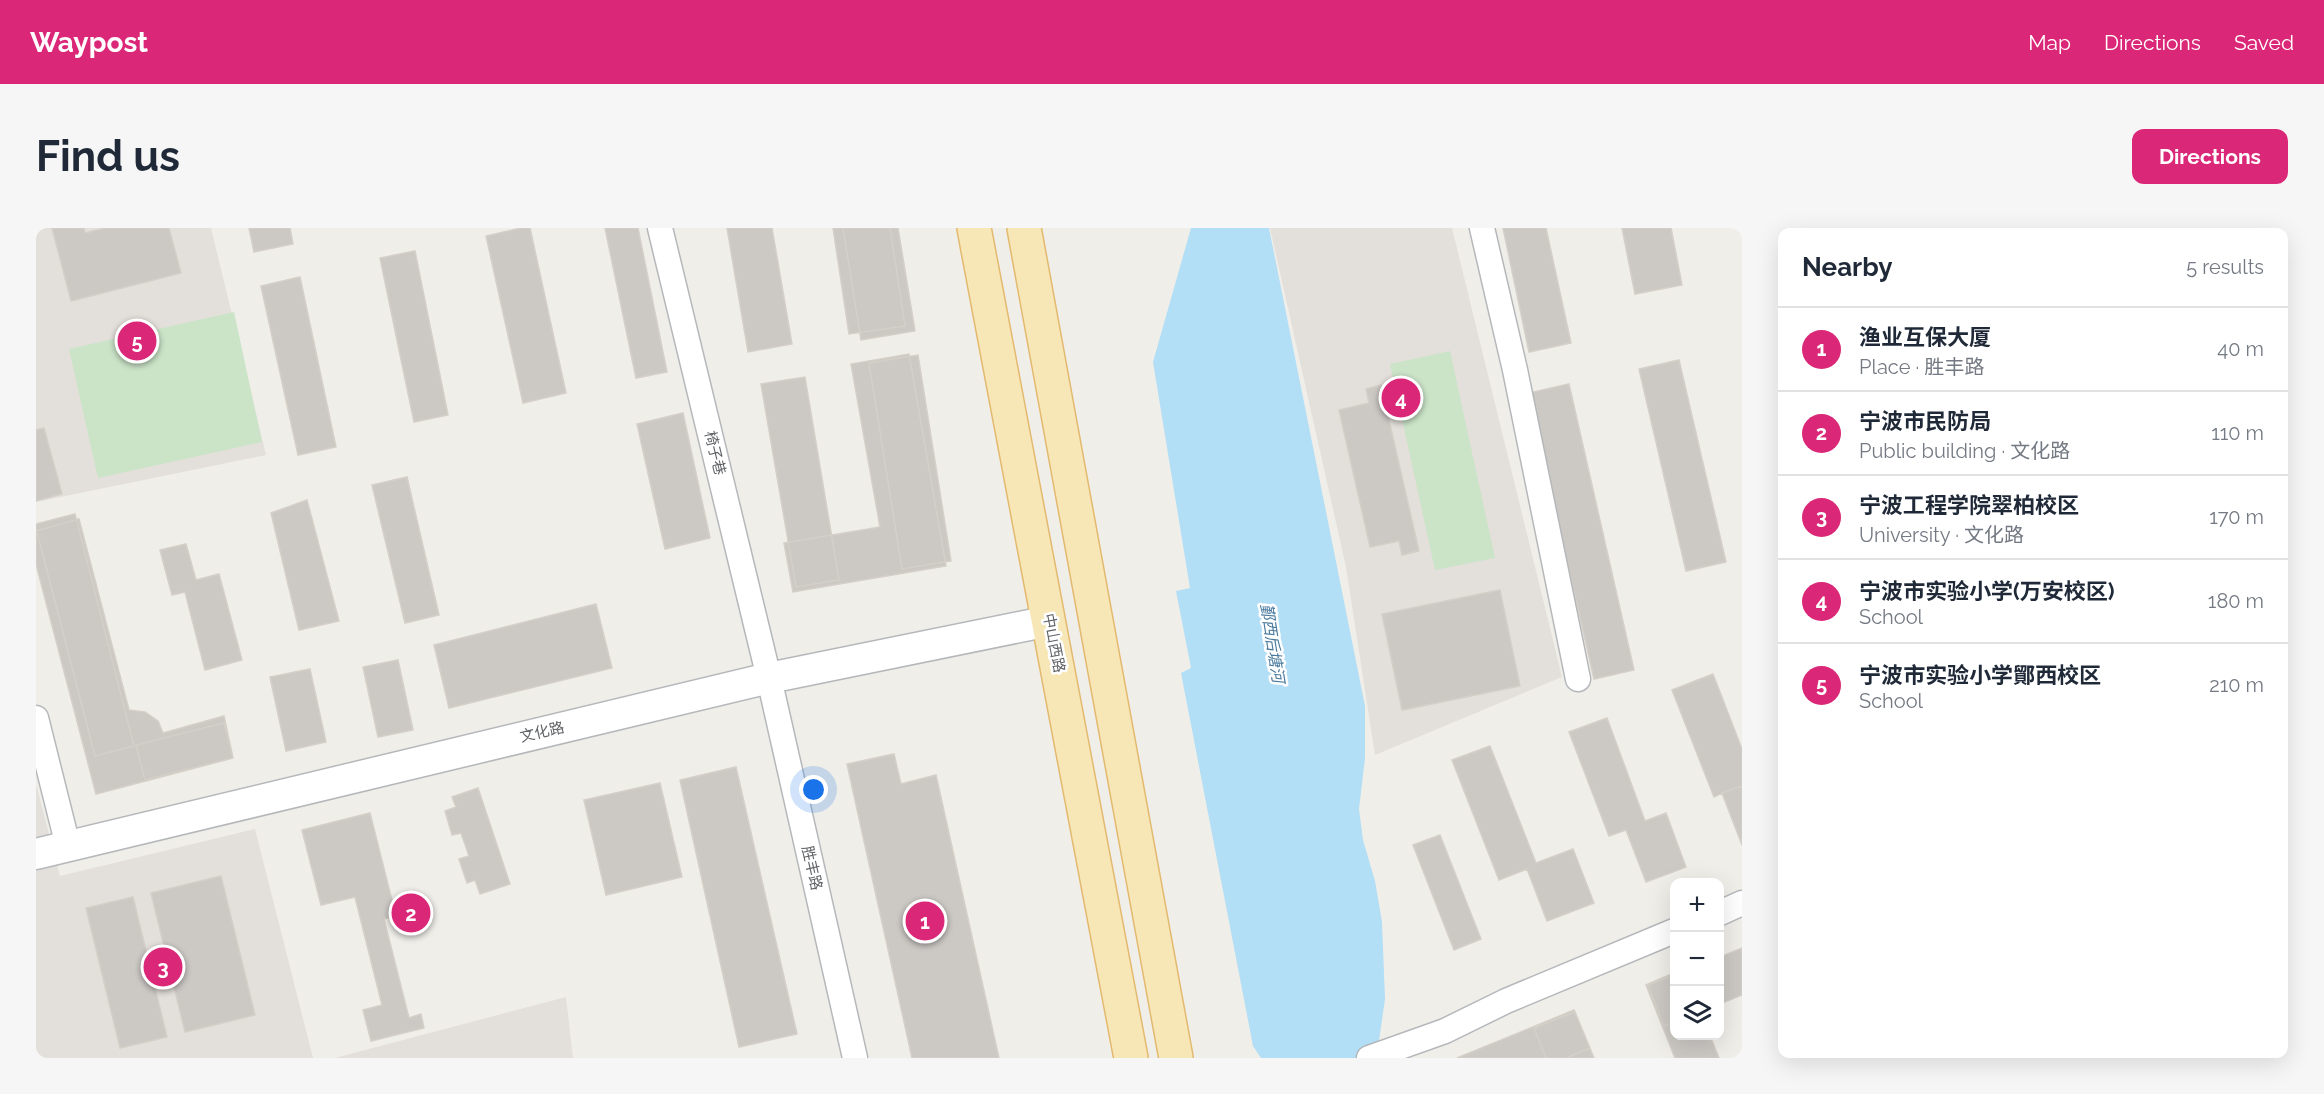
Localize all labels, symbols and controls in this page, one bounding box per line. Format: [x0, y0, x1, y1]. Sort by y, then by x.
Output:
text: Waypost [30, 26, 148, 59]
text: Map [2028, 30, 2071, 55]
text: Directions [2104, 30, 2201, 55]
text: Saved [2234, 30, 2294, 55]
button: Directions [2132, 129, 2288, 184]
text: Find us [36, 132, 180, 181]
text: Nearby [1802, 252, 1892, 282]
text: 5 results [2186, 255, 2264, 279]
pin: 5 [118, 318, 156, 364]
text: 渔业互保大厦 [1859, 324, 1991, 350]
text: 1 [1817, 337, 1826, 361]
text: 40 m [2217, 337, 2264, 361]
text: Place · 胜丰路 [1859, 355, 1984, 379]
pin: 4 [1382, 376, 1420, 420]
text: 宁波市民防局 [1859, 408, 1991, 434]
text: 2 [1816, 421, 1827, 445]
text: 110 m [2211, 421, 2264, 445]
street label: 椅子巷 [701, 429, 729, 477]
text: Public building · 文化路 [1859, 439, 2070, 463]
text: 宁波工程学院翠柏校区 [1859, 492, 2079, 518]
text: 3 [1816, 505, 1827, 529]
text: 170 m [2209, 505, 2264, 529]
text: University · 文化路 [1859, 523, 2024, 547]
text: 宁波市实验小学(万安校区) [1859, 578, 2115, 604]
text: 4 [1816, 589, 1827, 613]
text: 180 m [2208, 589, 2264, 613]
water label: 鄞西后塘河 [1257, 602, 1289, 687]
text: School [1859, 605, 1923, 629]
street label: 中山西路 [1039, 612, 1069, 674]
text: 宁波市实验小学鄮西校区 [1859, 662, 2101, 688]
text: 5 [1816, 673, 1827, 697]
text: 210 m [2209, 673, 2264, 697]
text: School [1859, 689, 1923, 713]
street label: 文化路 [518, 718, 566, 746]
your location [799, 775, 828, 804]
street label: 胜丰路 [798, 844, 826, 892]
map controls [1670, 878, 1724, 1040]
button: + [1670, 878, 1724, 932]
pin: 2 [392, 890, 430, 936]
pin: 1 [906, 898, 944, 944]
button: − [1670, 932, 1724, 986]
pin: 3 [144, 944, 182, 990]
button: layers [1670, 986, 1724, 1040]

